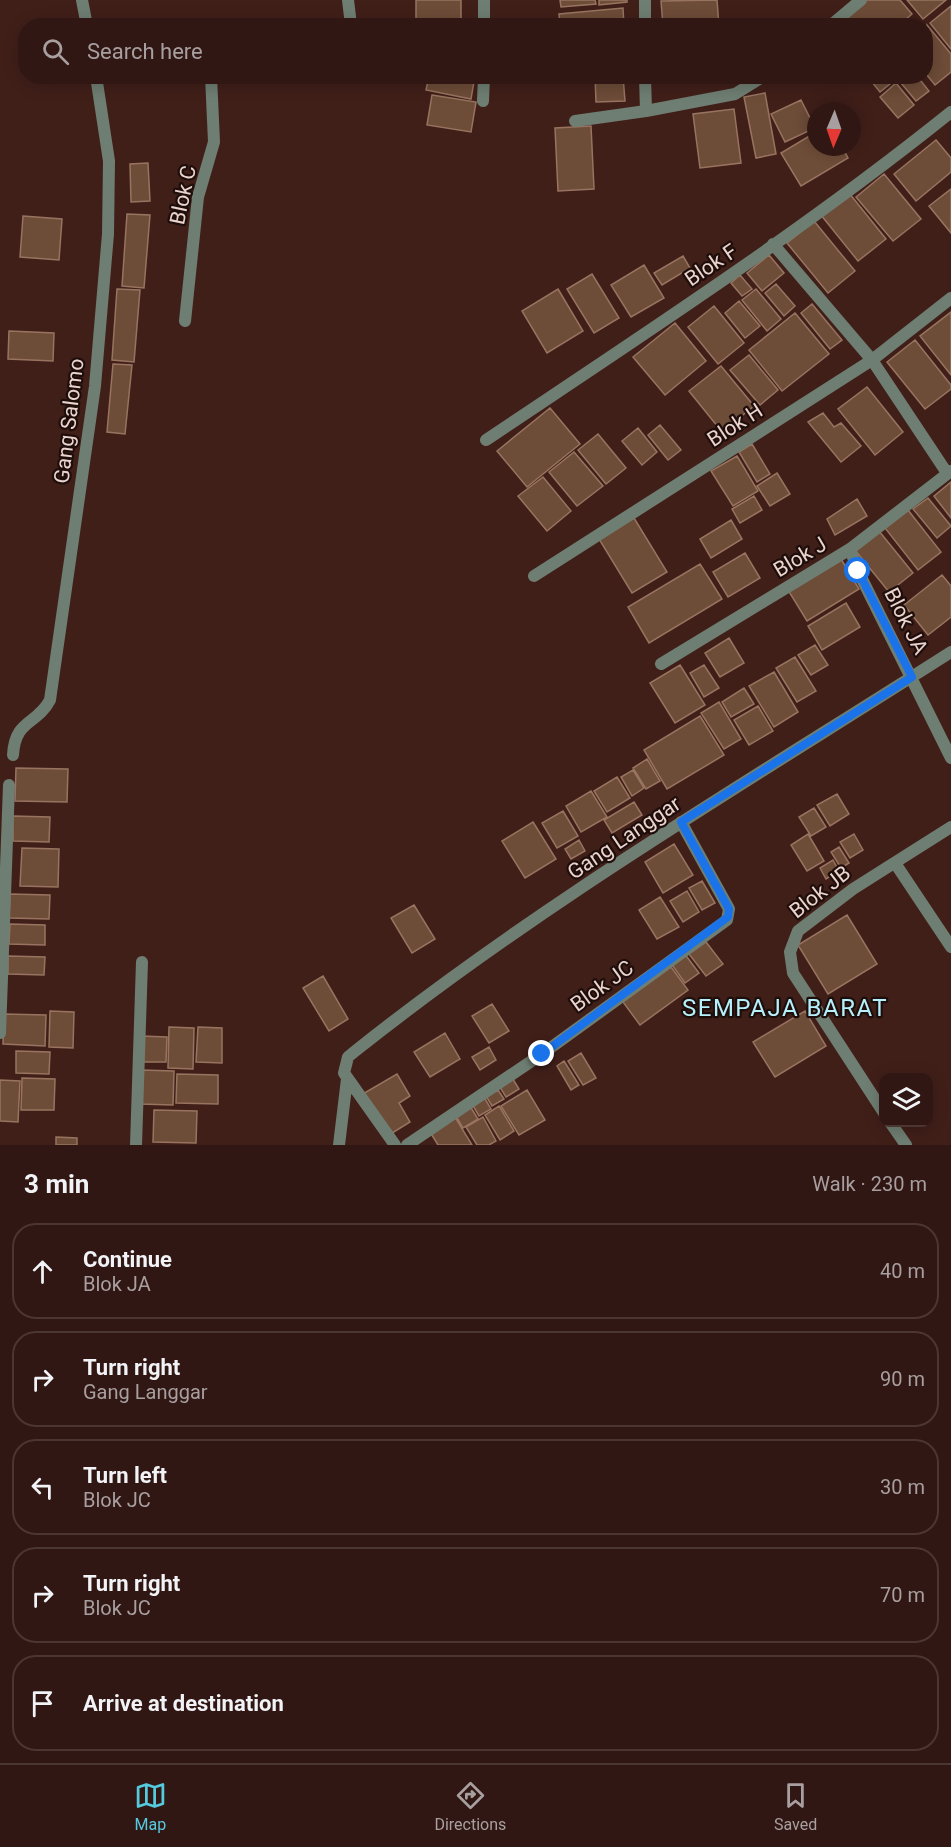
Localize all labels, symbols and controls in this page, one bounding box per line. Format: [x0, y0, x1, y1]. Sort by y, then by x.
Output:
search box [18, 18, 933, 84]
icon: search [39, 35, 72, 68]
text: Search here [87, 39, 203, 64]
north arrow [807, 102, 861, 156]
street label: Blok C [165, 163, 201, 227]
street label: Blok F [680, 239, 742, 291]
street label: Gang Salomo [49, 357, 89, 485]
street label: Blok H [703, 398, 767, 452]
street label: Blok J [769, 532, 831, 582]
route start [844, 557, 870, 583]
street label: Blok JA [879, 584, 933, 658]
street label: Gang Langgar [563, 791, 685, 885]
street label: Blok JB [785, 861, 855, 923]
street label: Blok JC [566, 955, 638, 1017]
district label: SEMPAJA BARAT [682, 994, 888, 1022]
route end [528, 1040, 554, 1066]
map controls [879, 1073, 933, 1127]
button: layers [879, 1073, 933, 1127]
text: 3 min [24, 1169, 89, 1199]
text: Walk · 230 m [812, 1172, 927, 1196]
text: Continue [83, 1247, 172, 1272]
icon: ahead [26, 1255, 59, 1288]
text: 40 m [880, 1259, 925, 1283]
text: Blok JA [83, 1272, 151, 1296]
text: Turn right [83, 1355, 180, 1380]
icon: right [26, 1363, 59, 1396]
text: 90 m [880, 1367, 925, 1391]
text: Gang Langgar [83, 1380, 208, 1404]
text: Turn left [83, 1463, 167, 1488]
icon: left [26, 1471, 59, 1504]
text: 30 m [880, 1475, 925, 1499]
text: Blok JC [83, 1488, 151, 1512]
text: Turn right [83, 1571, 180, 1596]
icon: right [26, 1579, 59, 1612]
text: 70 m [880, 1583, 925, 1607]
text: Blok JC [83, 1596, 151, 1620]
icon: arrive [26, 1687, 59, 1720]
text: Arrive at destination [83, 1691, 284, 1716]
tab: Map [134, 1779, 167, 1834]
tab: Directions [434, 1779, 506, 1834]
tab: Saved [774, 1779, 817, 1834]

